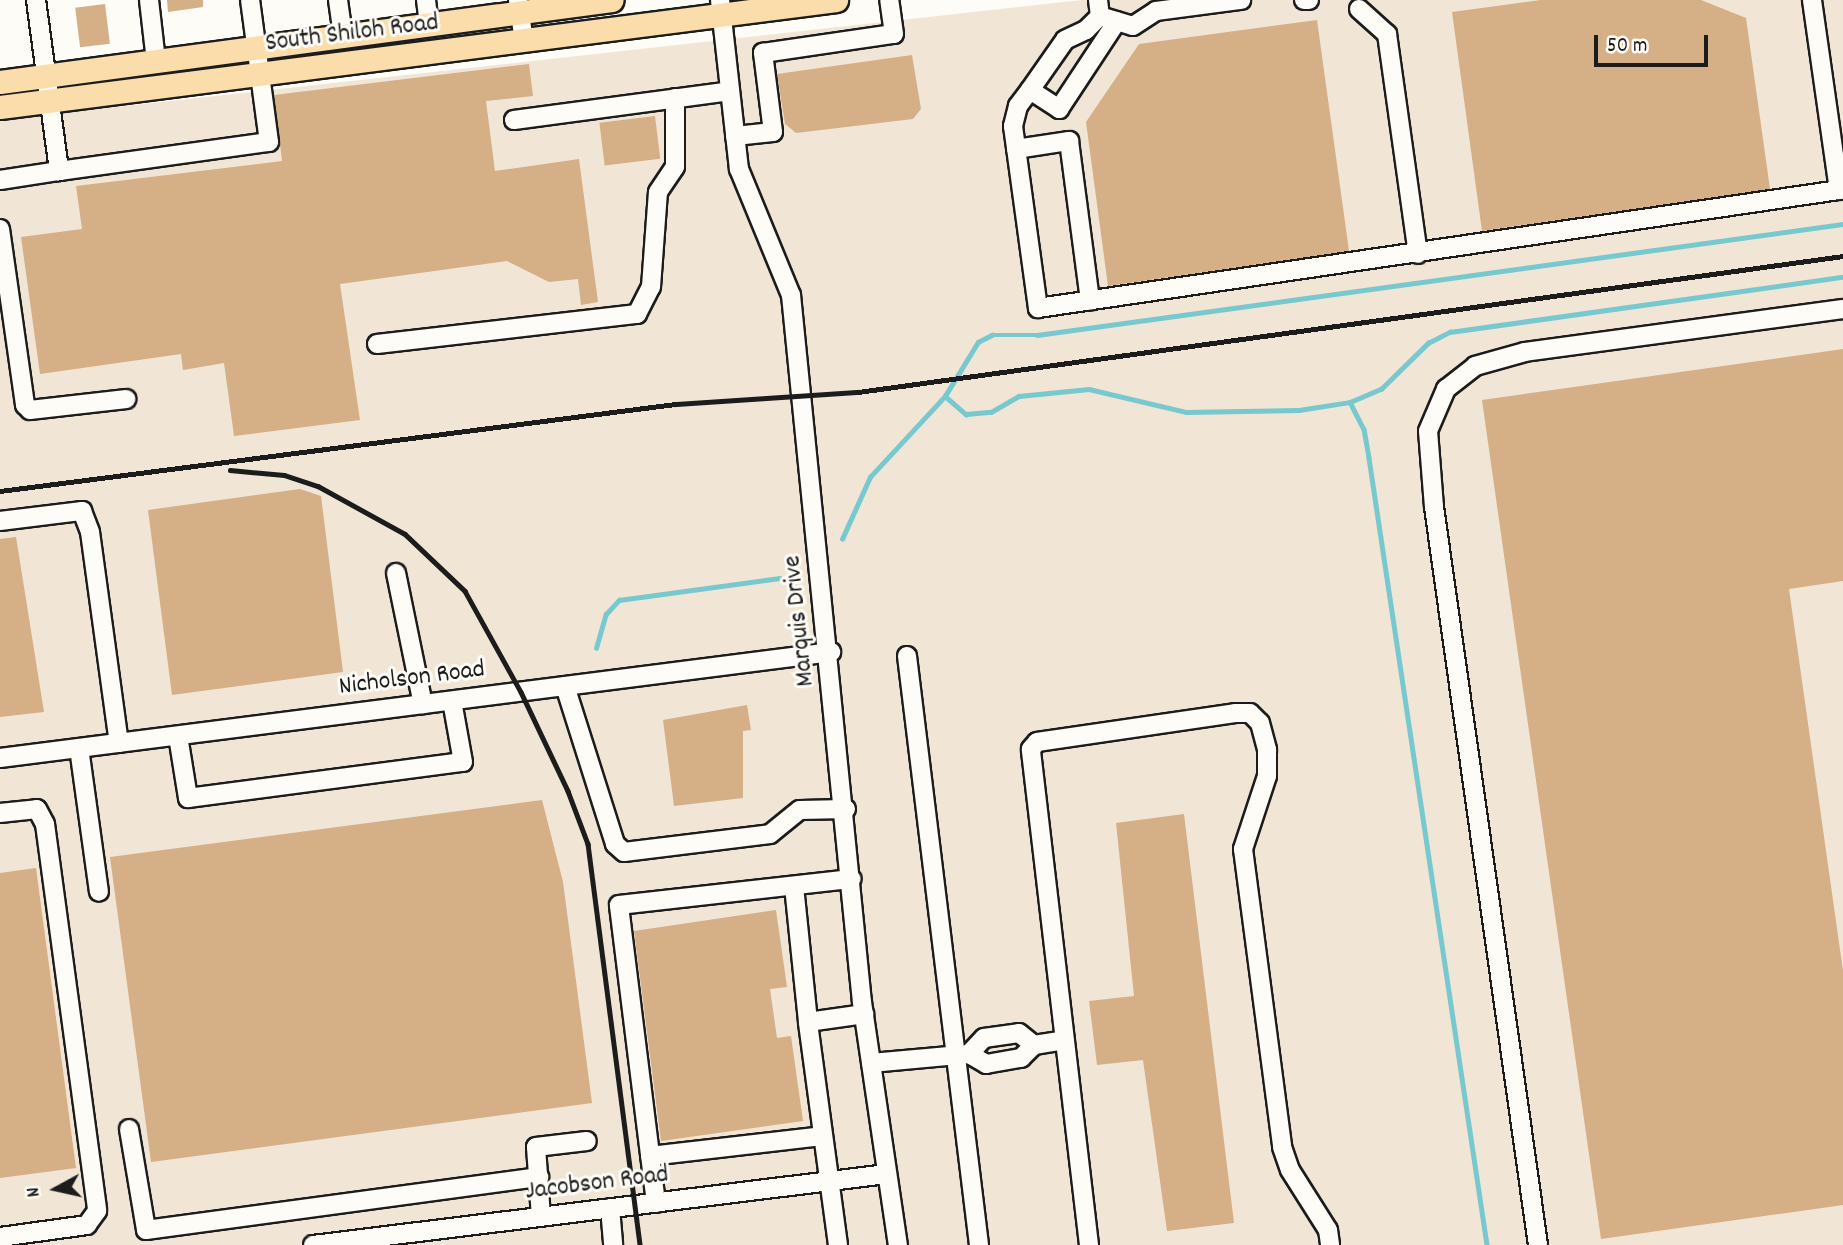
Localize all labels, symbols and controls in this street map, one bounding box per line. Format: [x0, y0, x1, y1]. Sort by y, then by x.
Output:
street label: South Shiloh Road [264, 8, 440, 60]
scale bar [1598, 21, 1712, 65]
text: 50 m [1607, 32, 1647, 62]
street label: Marquis Drive [778, 554, 822, 688]
street label: Nicholson Road [337, 655, 487, 703]
north arrow [21, 1154, 91, 1224]
street label: Jacobson Road [524, 1160, 670, 1208]
text: N [21, 1185, 49, 1199]

